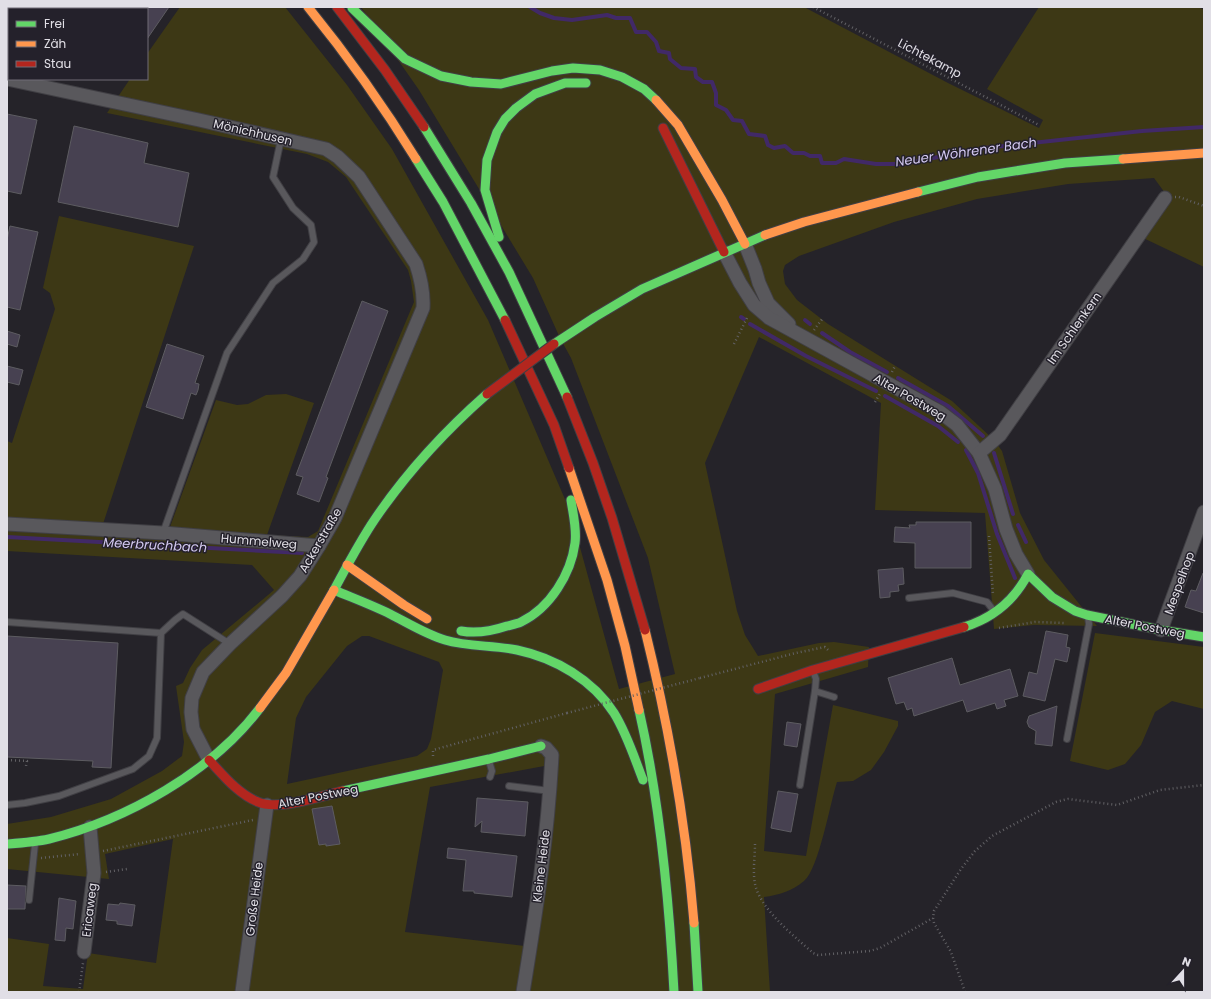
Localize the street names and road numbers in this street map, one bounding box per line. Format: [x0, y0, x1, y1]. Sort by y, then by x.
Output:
street label: Lichtekamp [895, 34, 965, 82]
street label: Mönichhusen [212, 115, 294, 149]
street label: Im Schlenkern [1043, 289, 1105, 367]
street label: Alter Postweg [871, 369, 949, 425]
street label: Ackerstraße [295, 504, 345, 576]
street label: Hummelweg [220, 529, 298, 553]
street label: Mespelhop [1160, 549, 1198, 617]
street label: Alter Postweg [1104, 610, 1186, 642]
street label: Alter Postweg [277, 780, 359, 812]
street label: Kleine Heide [528, 829, 554, 903]
street label: Große Heide [241, 861, 267, 937]
street label: Ericaweg [77, 882, 101, 938]

